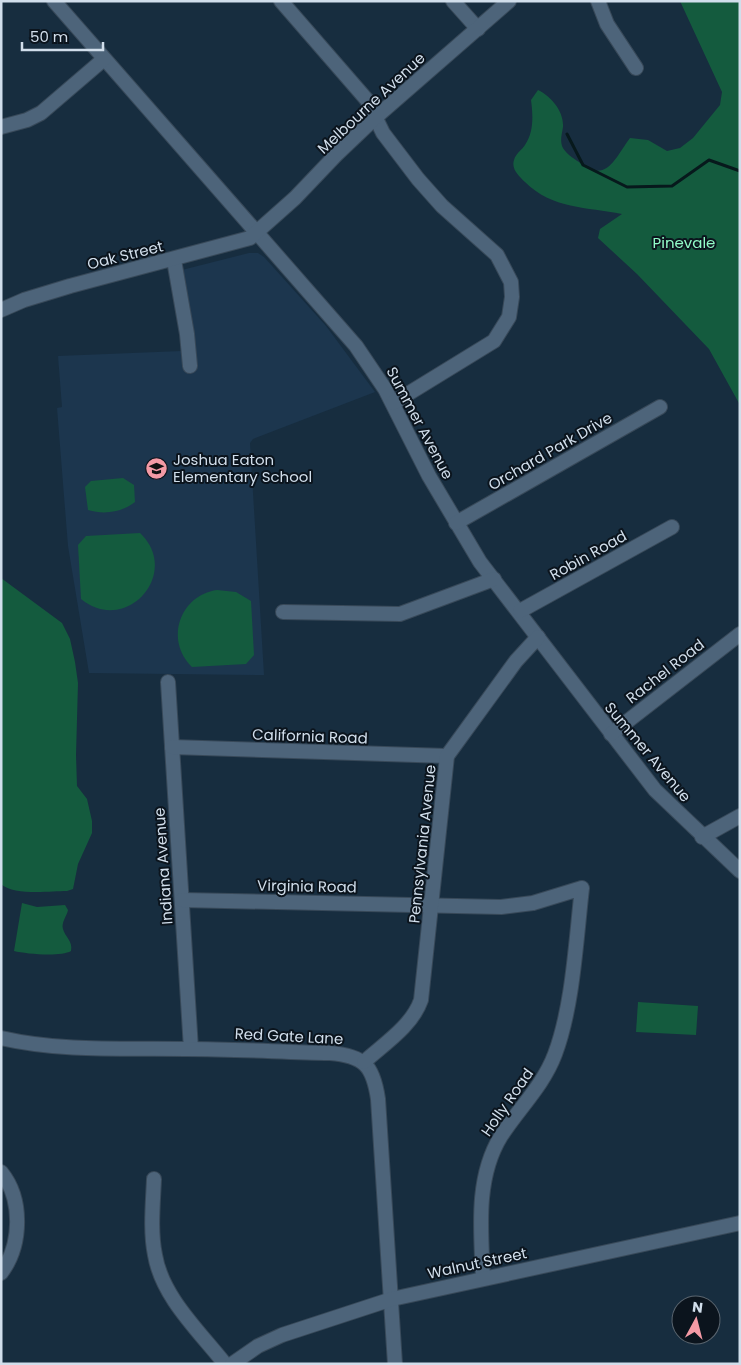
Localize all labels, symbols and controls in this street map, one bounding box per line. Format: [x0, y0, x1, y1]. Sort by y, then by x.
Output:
scale bar [22, 20, 104, 52]
text: 50 m [30, 26, 68, 47]
street label: Melbourne Avenue [313, 48, 429, 158]
park label: Pinevale [653, 232, 715, 253]
street label: Oak Street [85, 235, 165, 275]
street label: Summer Avenue [381, 363, 459, 483]
street label: Orchard Park Drive [484, 407, 616, 495]
place label: Joshua Eaton Elementary School [173, 449, 312, 487]
school or university icon: Joshua Eaton Elementary School [145, 456, 169, 480]
street label: Robin Road [546, 525, 630, 585]
street label: Rachel Road [622, 634, 708, 708]
street label: Summer Avenue [600, 698, 696, 806]
street label: California Road [252, 723, 368, 749]
street label: Pennsylvania Avenue [403, 764, 441, 924]
street label: Indiana Avenue [148, 807, 178, 925]
street label: Virginia Road [257, 875, 357, 897]
street label: Red Gate Lane [234, 1023, 344, 1049]
street label: Holly Road [476, 1064, 538, 1140]
street label: Walnut Street [425, 1242, 529, 1284]
north arrow [671, 1295, 721, 1345]
text: N [691, 1297, 704, 1318]

